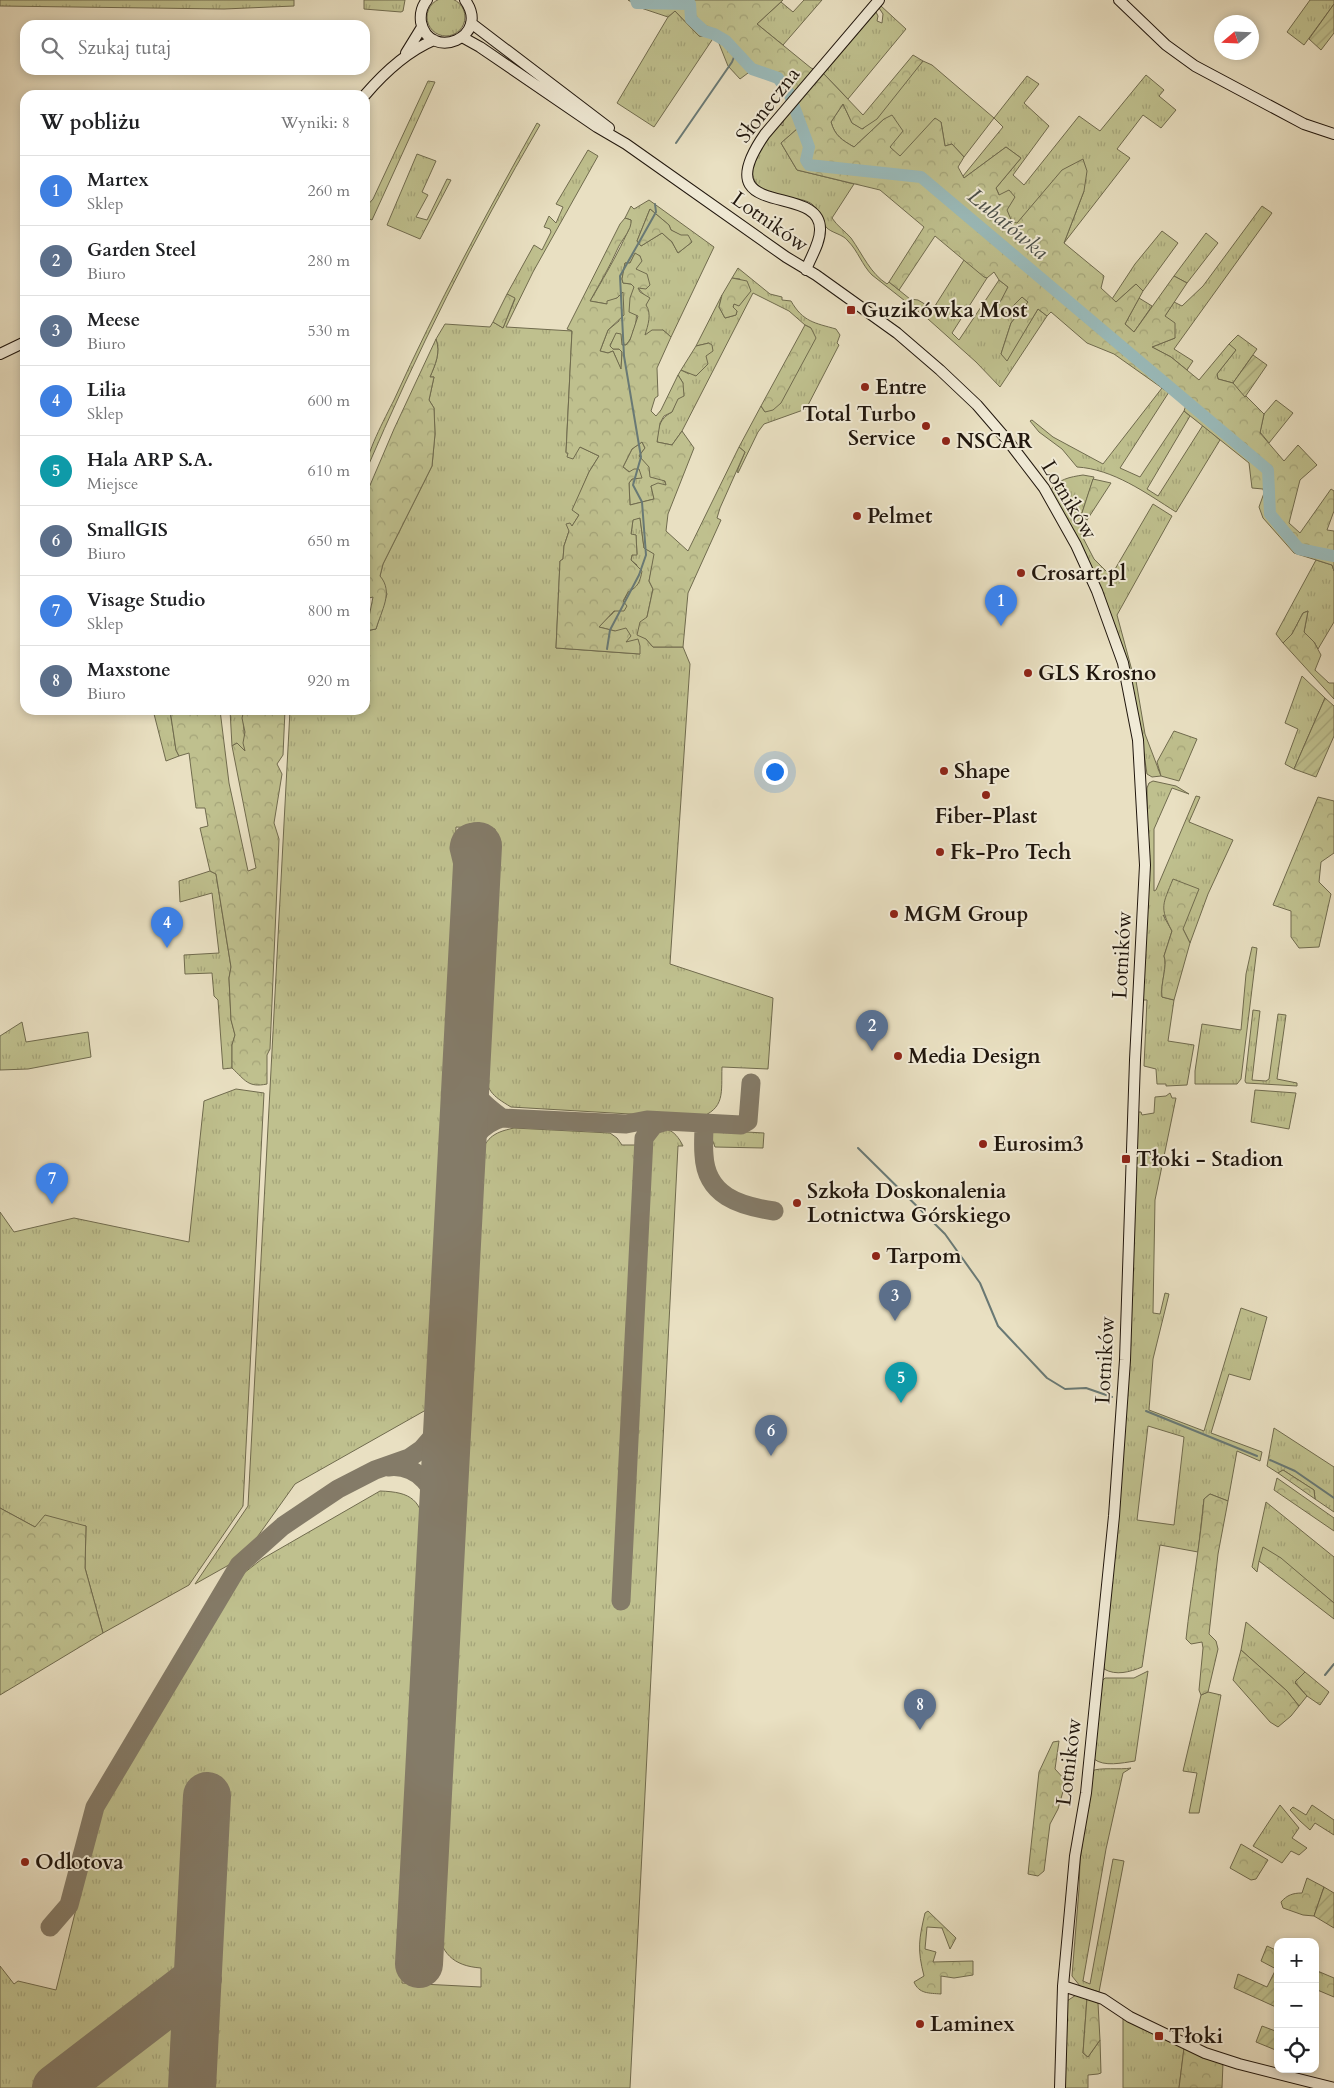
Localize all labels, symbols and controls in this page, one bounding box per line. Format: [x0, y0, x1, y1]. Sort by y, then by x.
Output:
north arrow [1214, 15, 1259, 60]
search box [20, 20, 370, 75]
icon: search [38, 34, 66, 62]
text: Szukaj tutaj [78, 35, 171, 61]
street label: Słoneczna [729, 61, 807, 149]
text: W pobliżu [40, 108, 141, 137]
text: Wyniki: 8 [281, 112, 350, 134]
text: Martex [87, 167, 149, 193]
text: 1 [52, 180, 60, 202]
text: 260 m [308, 180, 350, 202]
water label: Lubatówka [961, 181, 1055, 267]
street label: Lotników [726, 185, 814, 259]
text: Sklep [87, 193, 123, 215]
text: Garden Steel [87, 237, 196, 263]
text: 2 [52, 250, 60, 272]
text: 280 m [308, 250, 350, 272]
text: Biuro [87, 263, 126, 285]
place label: Guzikówka Most [861, 296, 1028, 325]
marker: Guzikówka Most [845, 304, 857, 316]
text: Meese [87, 307, 140, 333]
text: 3 [52, 320, 60, 342]
text: 530 m [308, 320, 350, 342]
text: Biuro [87, 333, 126, 355]
place label: Entre [875, 373, 927, 402]
text: Lilia [87, 377, 126, 403]
marker: Entre [859, 381, 871, 393]
text: 4 [52, 390, 60, 412]
text: 600 m [308, 390, 350, 412]
place label: Total Turbo Service [802, 400, 916, 453]
text: Sklep [87, 403, 123, 425]
marker: Total Turbo Service [920, 420, 932, 432]
place label: NSCAR [956, 427, 1033, 456]
marker: NSCAR [940, 435, 952, 447]
text: Hala ARP S.A. [87, 447, 213, 473]
street label: Lotników [1034, 455, 1104, 545]
text: 5 [52, 460, 60, 482]
text: 610 m [308, 460, 350, 482]
text: Miejsce [87, 473, 138, 495]
place label: Pelmet [867, 502, 933, 531]
marker: Pelmet [851, 510, 863, 522]
text: SmallGIS [87, 517, 168, 543]
text: 6 [52, 530, 60, 552]
text: 650 m [308, 530, 350, 552]
text: Biuro [87, 543, 126, 565]
place label: Crosart.pl [1031, 559, 1126, 588]
marker: Crosart.pl [1015, 567, 1027, 579]
pin: 1 [985, 585, 1017, 626]
text: Visage Studio [87, 587, 205, 613]
text: 7 [52, 600, 60, 622]
text: 800 m [308, 600, 350, 622]
text: Sklep [87, 613, 123, 635]
text: Maxstone [87, 657, 171, 683]
place label: GLS Krosno [1038, 659, 1156, 688]
marker: GLS Krosno [1022, 667, 1034, 679]
text: 8 [52, 670, 60, 692]
text: 920 m [308, 670, 350, 692]
text: Biuro [87, 683, 126, 705]
place label: Shape [954, 757, 1010, 786]
your location [762, 759, 788, 785]
marker: Shape [938, 765, 950, 777]
marker: Fiber-Plast [980, 789, 992, 801]
place label: Fiber-Plast [935, 802, 1038, 831]
place label: Fk-Pro Tech [950, 838, 1071, 867]
marker: Fk-Pro Tech [934, 846, 946, 858]
place label: MGM Group [904, 900, 1029, 929]
pin: 4 [151, 907, 183, 948]
marker: MGM Group [888, 908, 900, 920]
street label: Lotników [1105, 910, 1139, 1000]
pin: 2 [856, 1010, 888, 1051]
place label: Media Design [908, 1042, 1041, 1071]
marker: Media Design [892, 1050, 904, 1062]
place label: Eurosim3 [993, 1130, 1084, 1159]
marker: Eurosim3 [977, 1138, 989, 1150]
place label: Tłoki - Stadion [1136, 1145, 1284, 1174]
marker: Tłoki - Stadion [1120, 1153, 1132, 1165]
pin: 7 [36, 1163, 68, 1204]
place label: Szkoła Doskonalenia Lotnictwa Górskiego [807, 1177, 1011, 1230]
marker: Szkoła Doskonalenia Lotnictwa Górskiego [791, 1197, 803, 1209]
place label: Tarpom [886, 1242, 962, 1271]
marker: Tarpom [870, 1250, 882, 1262]
pin: 3 [879, 1280, 911, 1321]
street label: Lotników [1088, 1315, 1122, 1405]
pin: 5 [885, 1362, 917, 1403]
pin: 6 [755, 1415, 787, 1456]
pin: 8 [904, 1689, 936, 1730]
street label: Lotników [1049, 1716, 1089, 1807]
place label: Odlotova [35, 1848, 124, 1877]
marker: Odlotova [19, 1856, 31, 1868]
map controls [1274, 1938, 1319, 2073]
button: + [1274, 1938, 1319, 1983]
button: − [1274, 1983, 1319, 2028]
place label: Laminex [930, 2010, 1015, 2039]
marker: Laminex [914, 2018, 926, 2030]
place label: Tłoki [1169, 2022, 1223, 2051]
button: locate [1274, 2028, 1319, 2073]
marker: Tłoki [1153, 2030, 1165, 2042]

